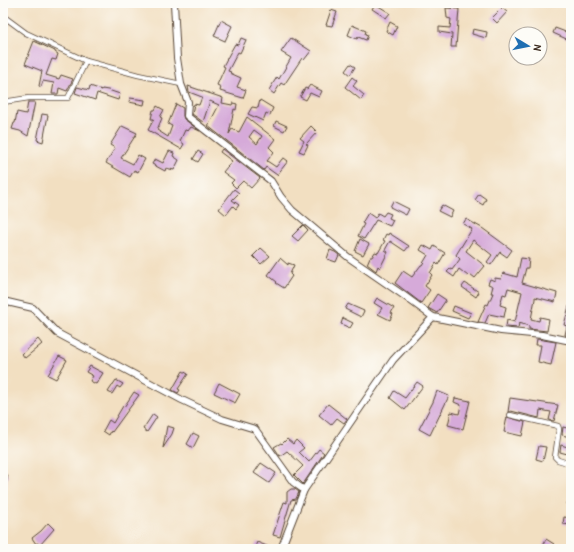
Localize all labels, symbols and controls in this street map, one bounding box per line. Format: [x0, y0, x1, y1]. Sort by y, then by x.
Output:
north arrow [508, 26, 548, 66]
text: N [530, 44, 545, 52]

